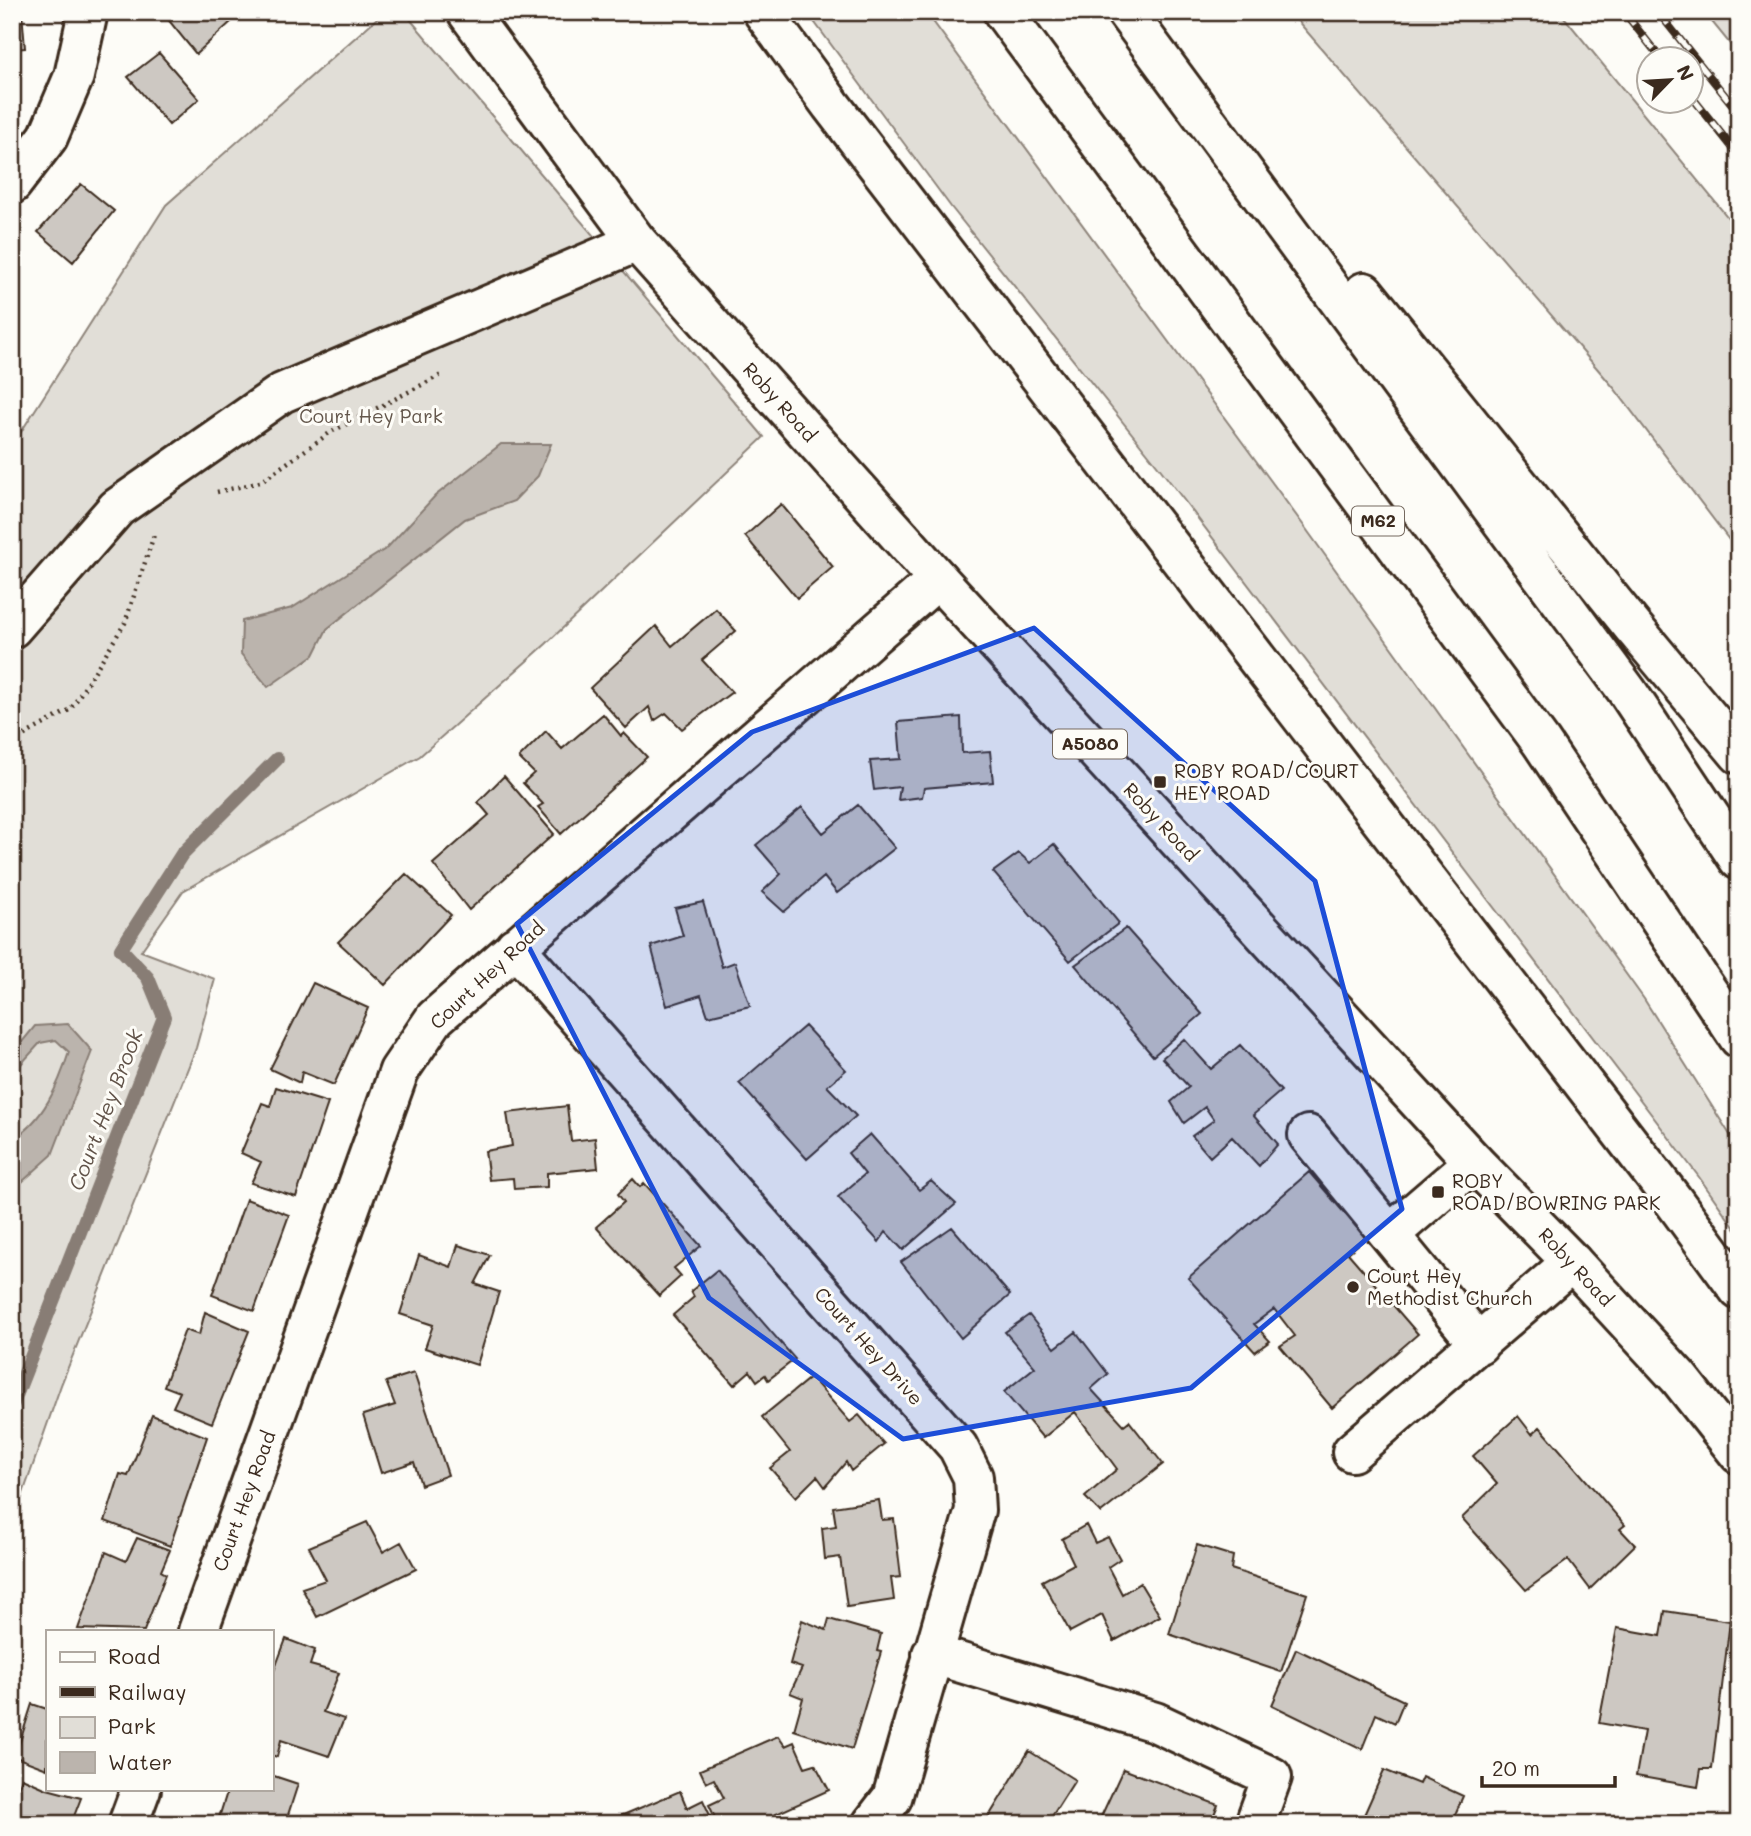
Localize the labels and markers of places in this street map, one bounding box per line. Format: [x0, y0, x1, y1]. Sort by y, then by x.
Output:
place label: ROBY ROAD/COURT HEY ROAD [1174, 758, 1359, 805]
marker: ROBY ROAD/COURT HEY ROAD [1152, 774, 1168, 790]
place label: ROBY ROAD/BOWRING PARK [1452, 1168, 1661, 1215]
marker: ROBY ROAD/BOWRING PARK [1430, 1184, 1446, 1200]
place label: Court Hey Methodist Church [1367, 1263, 1532, 1310]
marker: Court Hey Methodist Church [1345, 1279, 1361, 1295]

